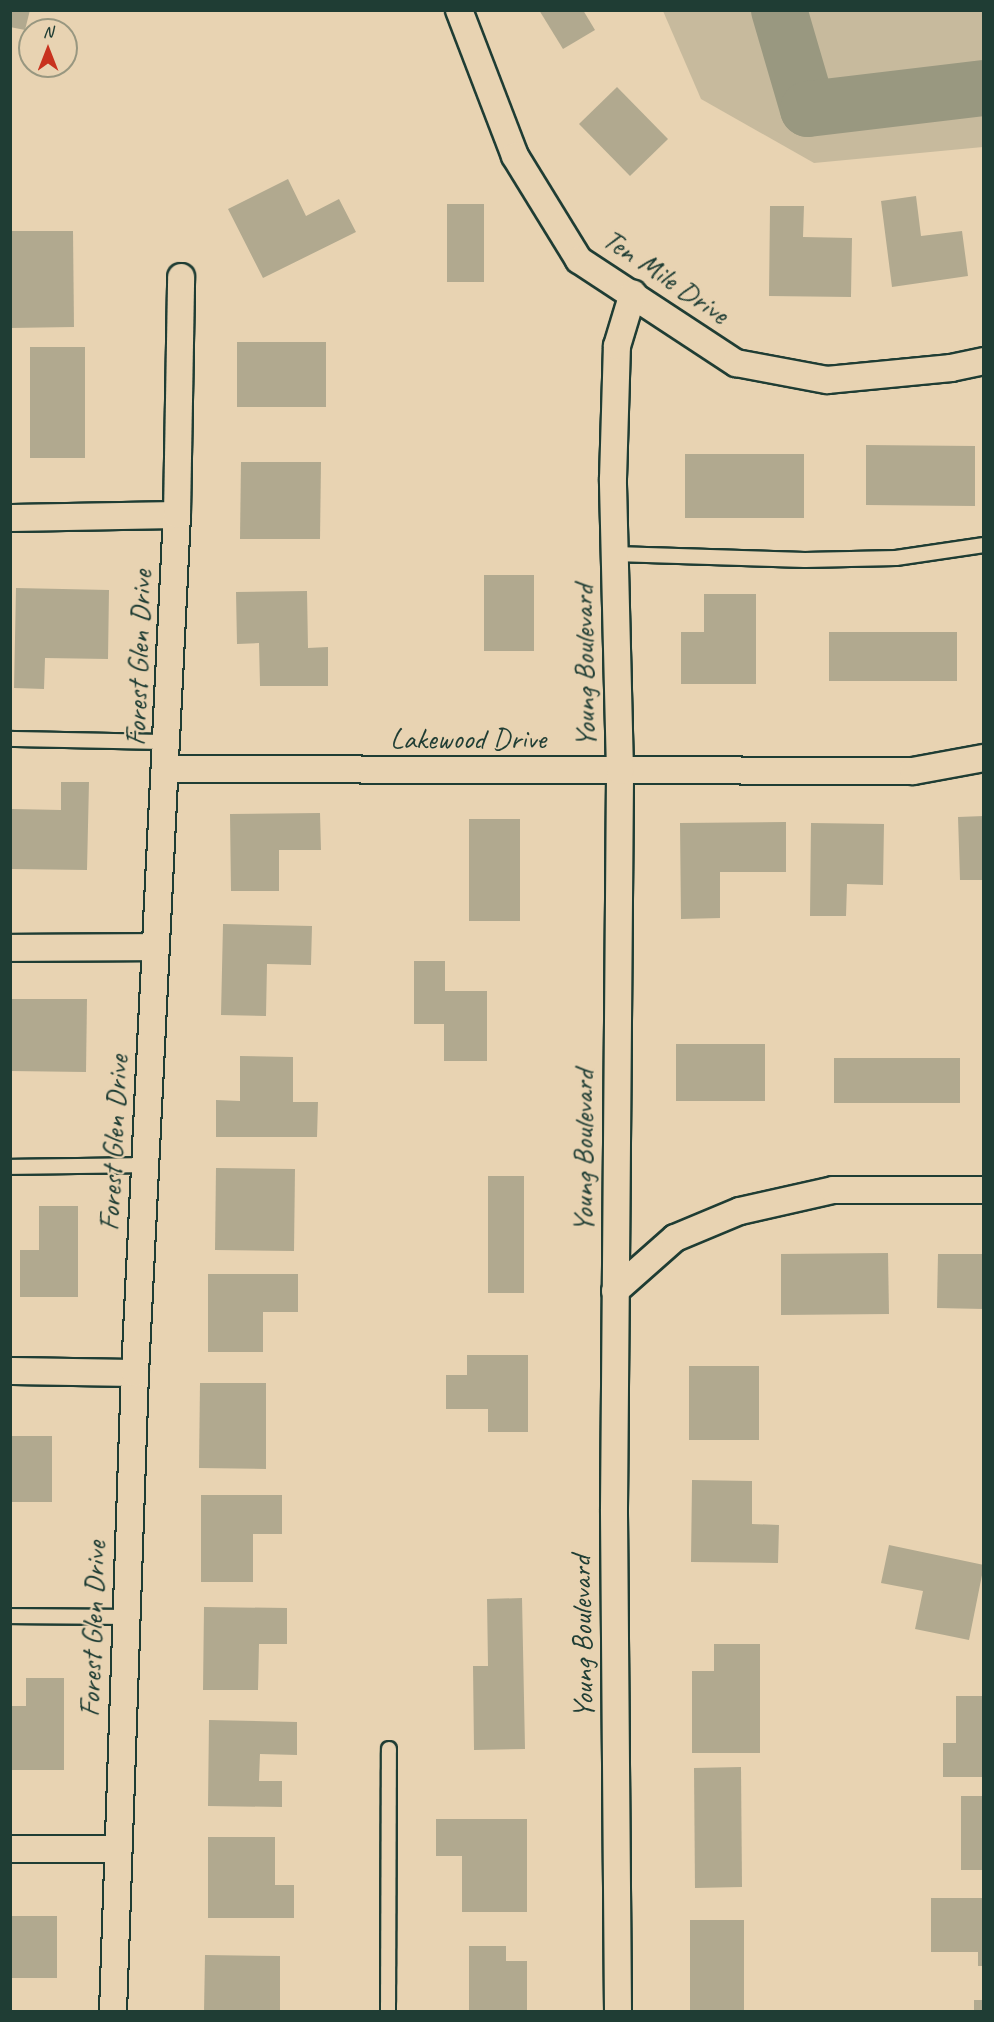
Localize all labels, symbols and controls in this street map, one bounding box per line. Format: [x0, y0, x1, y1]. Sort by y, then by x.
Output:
north arrow [18, 18, 78, 78]
text: N [43, 22, 53, 42]
street label: Ten Mile Drive [596, 221, 736, 331]
street label: Forest Glen Drive [117, 569, 159, 747]
street label: Young Boulevard [565, 584, 603, 748]
street label: Lakewood Drive [390, 720, 546, 756]
street label: Forest Glen Drive [90, 1054, 136, 1232]
street label: Young Boulevard [565, 1069, 601, 1233]
street label: Forest Glen Drive [71, 1540, 113, 1718]
street label: Young Boulevard [563, 1555, 601, 1719]

